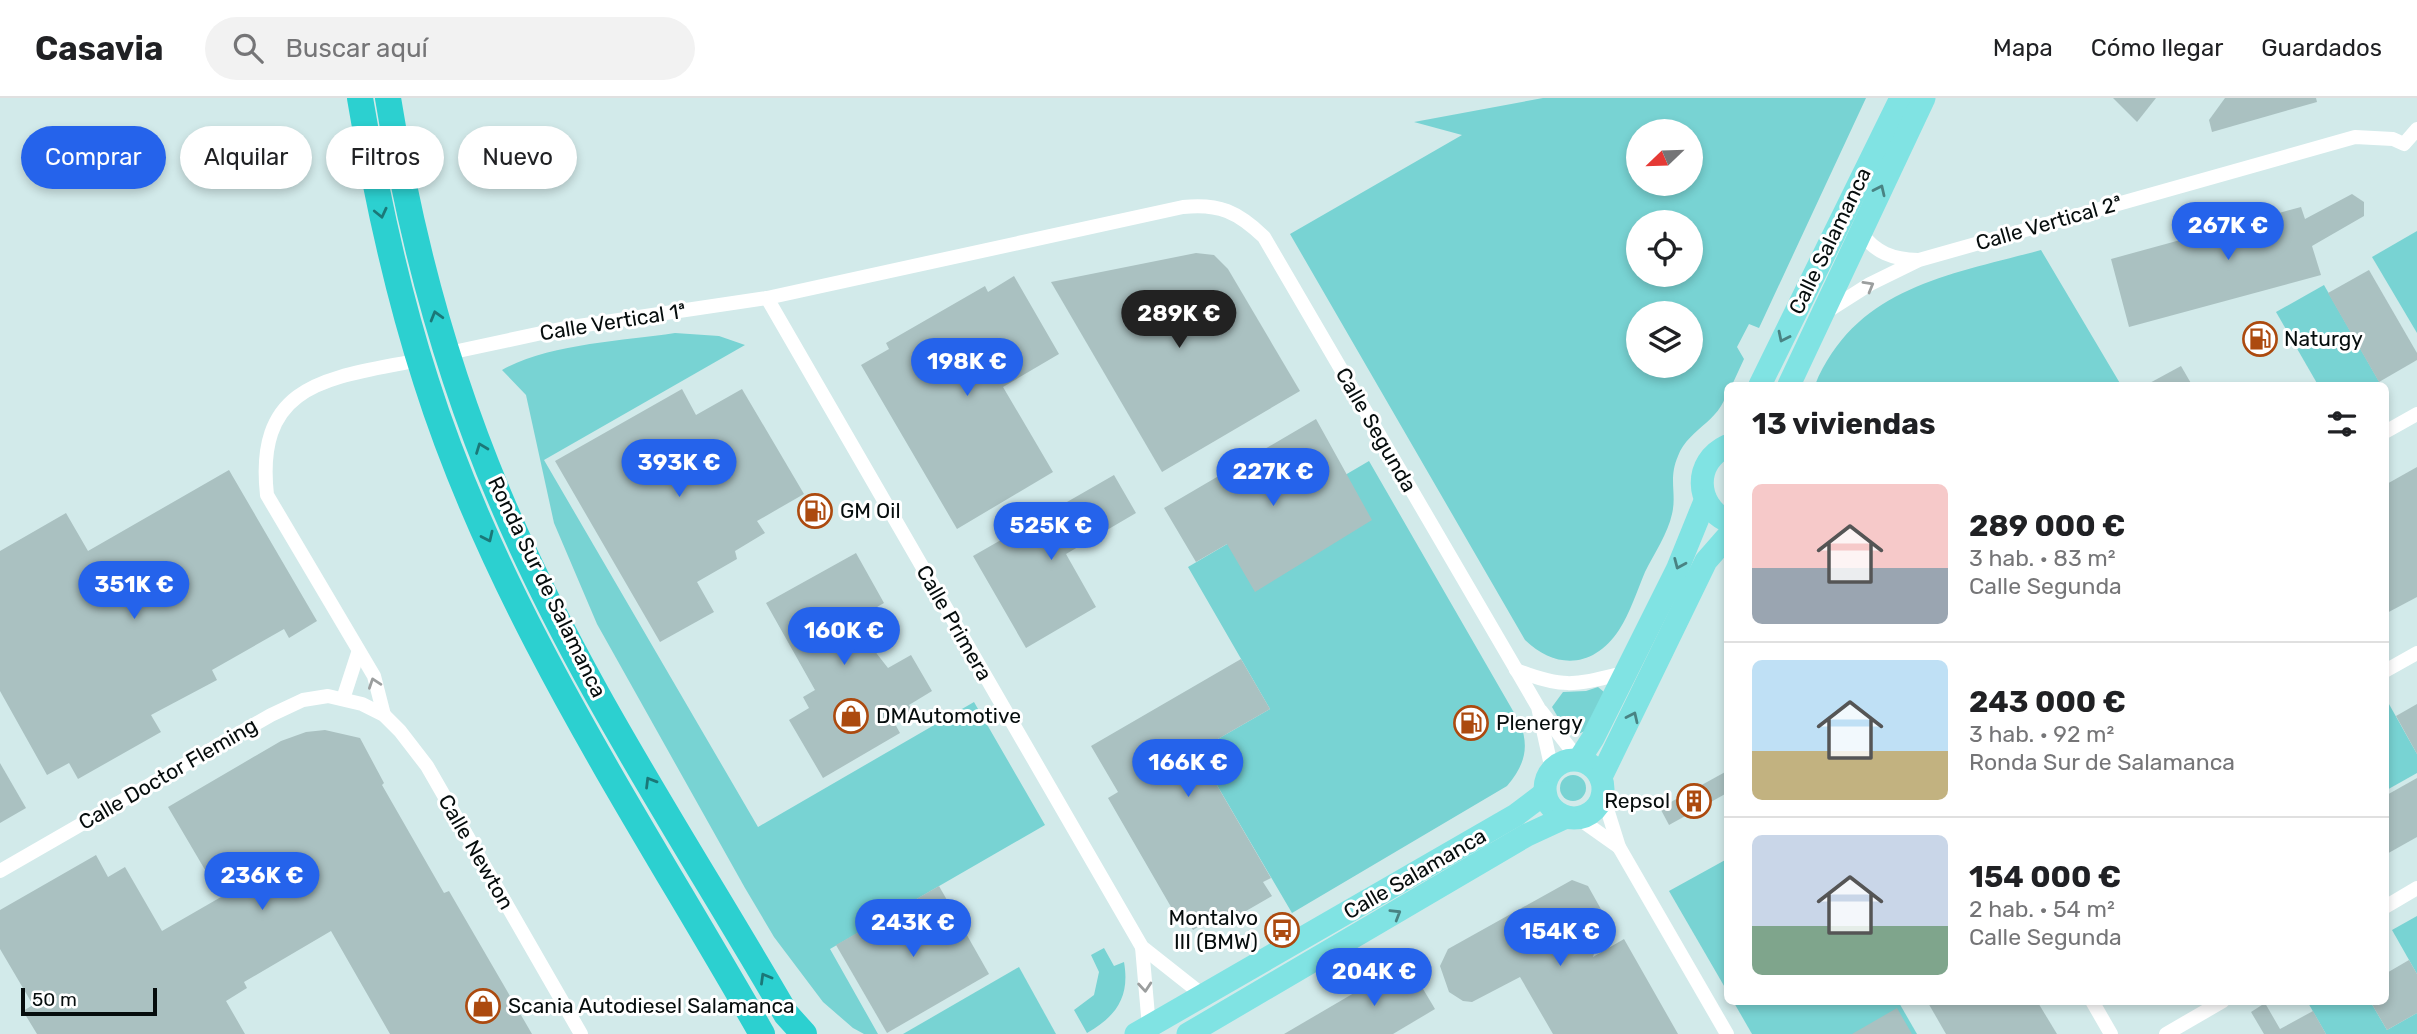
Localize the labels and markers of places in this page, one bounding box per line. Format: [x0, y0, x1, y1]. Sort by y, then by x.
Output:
pin: 267K € [2171, 202, 2285, 262]
pin: 289K € [1122, 290, 1236, 350]
fuel station icon: Naturgy [2241, 320, 2279, 358]
place label: Naturgy [2284, 326, 2363, 351]
pin: 198K € [910, 338, 1024, 398]
pin: 393K € [622, 440, 736, 499]
pin: 227K € [1216, 448, 1330, 508]
fuel station icon: GM Oil [796, 492, 834, 530]
place label: GM Oil [840, 498, 901, 523]
pin: 525K € [994, 503, 1108, 562]
pin: 351K € [77, 561, 191, 621]
pin: 160K € [787, 608, 901, 667]
shop icon: DMAutomotive [832, 697, 870, 735]
place label: DMAutomotive [876, 703, 1021, 728]
fuel station icon: Plenergy [1452, 704, 1490, 742]
place label: Plenergy [1496, 710, 1583, 735]
pin: 166K € [1131, 740, 1245, 799]
building icon: Repsol [1675, 782, 1713, 820]
place label: Repsol [1604, 788, 1670, 813]
pin: 236K € [205, 852, 319, 912]
pin: 243K € [856, 900, 970, 959]
place label: Montalvo III (BMW) [1168, 905, 1258, 954]
pin: 154K € [1503, 908, 1617, 968]
bus stop icon: Montalvo III (BMW) [1263, 911, 1301, 949]
pin: 204K € [1317, 948, 1431, 1008]
shop icon: Scania Autodiesel Salamanca [464, 987, 502, 1025]
place label: Scania Autodiesel Salamanca [508, 993, 795, 1018]

